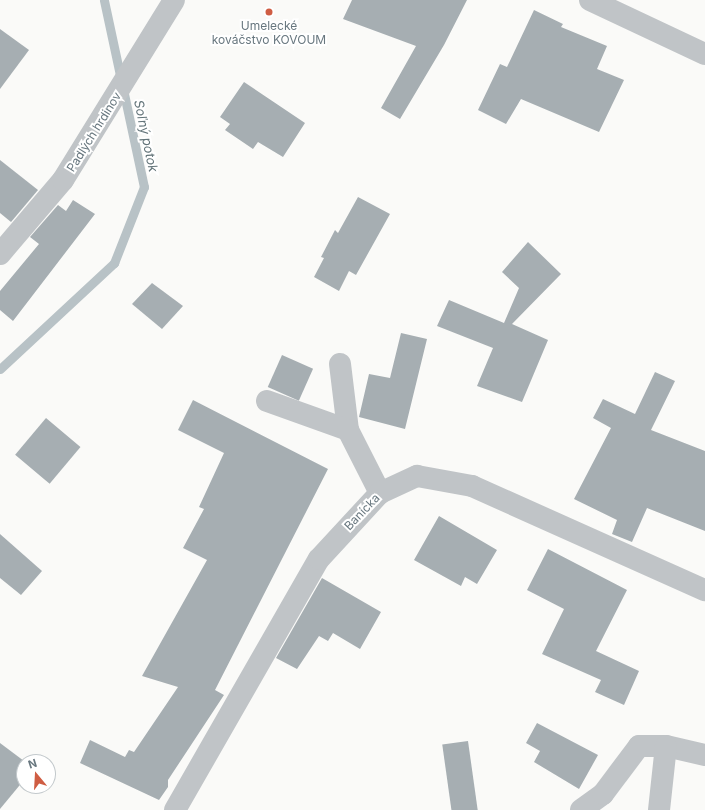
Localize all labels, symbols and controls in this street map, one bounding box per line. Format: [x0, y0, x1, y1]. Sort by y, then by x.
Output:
marker: Umelecké kováčstvo KOVOUM [264, 7, 274, 17]
place label: Umelecké kováčstvo KOVOUM [212, 19, 326, 47]
street label: Padlých hrdinov [64, 90, 124, 174]
water label: Soľný potok [131, 98, 161, 174]
street label: Banícka [341, 491, 383, 533]
north arrow [16, 754, 56, 794]
text: N [26, 756, 39, 771]

